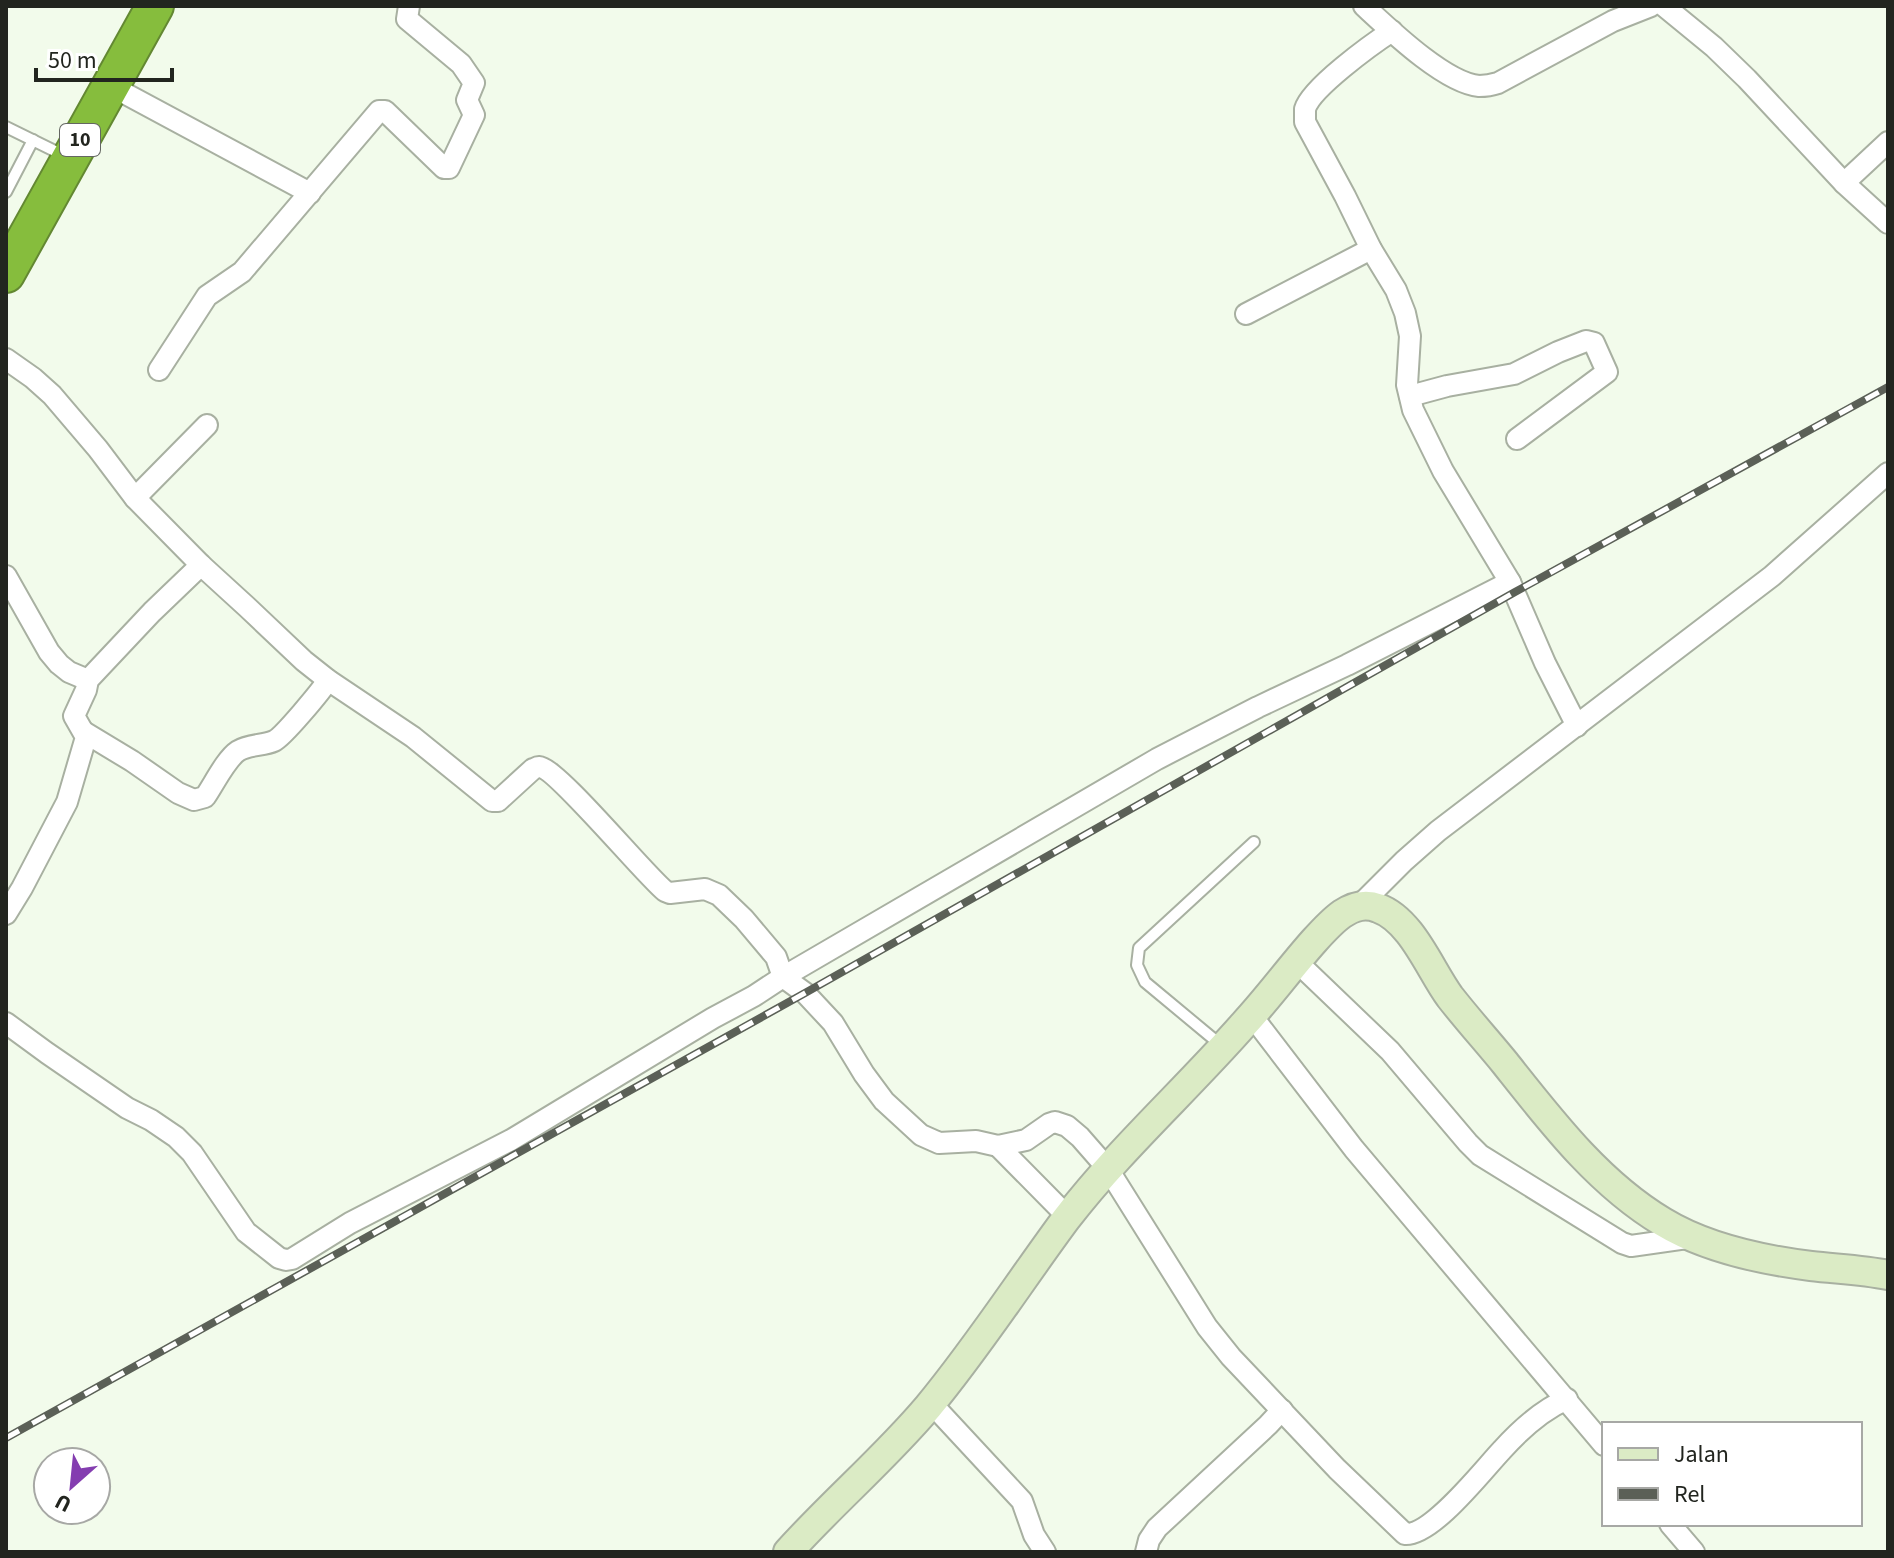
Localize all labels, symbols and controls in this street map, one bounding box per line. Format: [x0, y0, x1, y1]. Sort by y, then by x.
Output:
scale bar [36, 32, 172, 82]
text: 50 m [48, 43, 97, 78]
road number: 10 [60, 124, 100, 156]
legend [1602, 1422, 1862, 1526]
text: Jalan [1674, 1437, 1729, 1472]
north arrow [32, 1446, 112, 1526]
text: Rel [1674, 1477, 1705, 1512]
text: U [50, 1485, 77, 1521]

